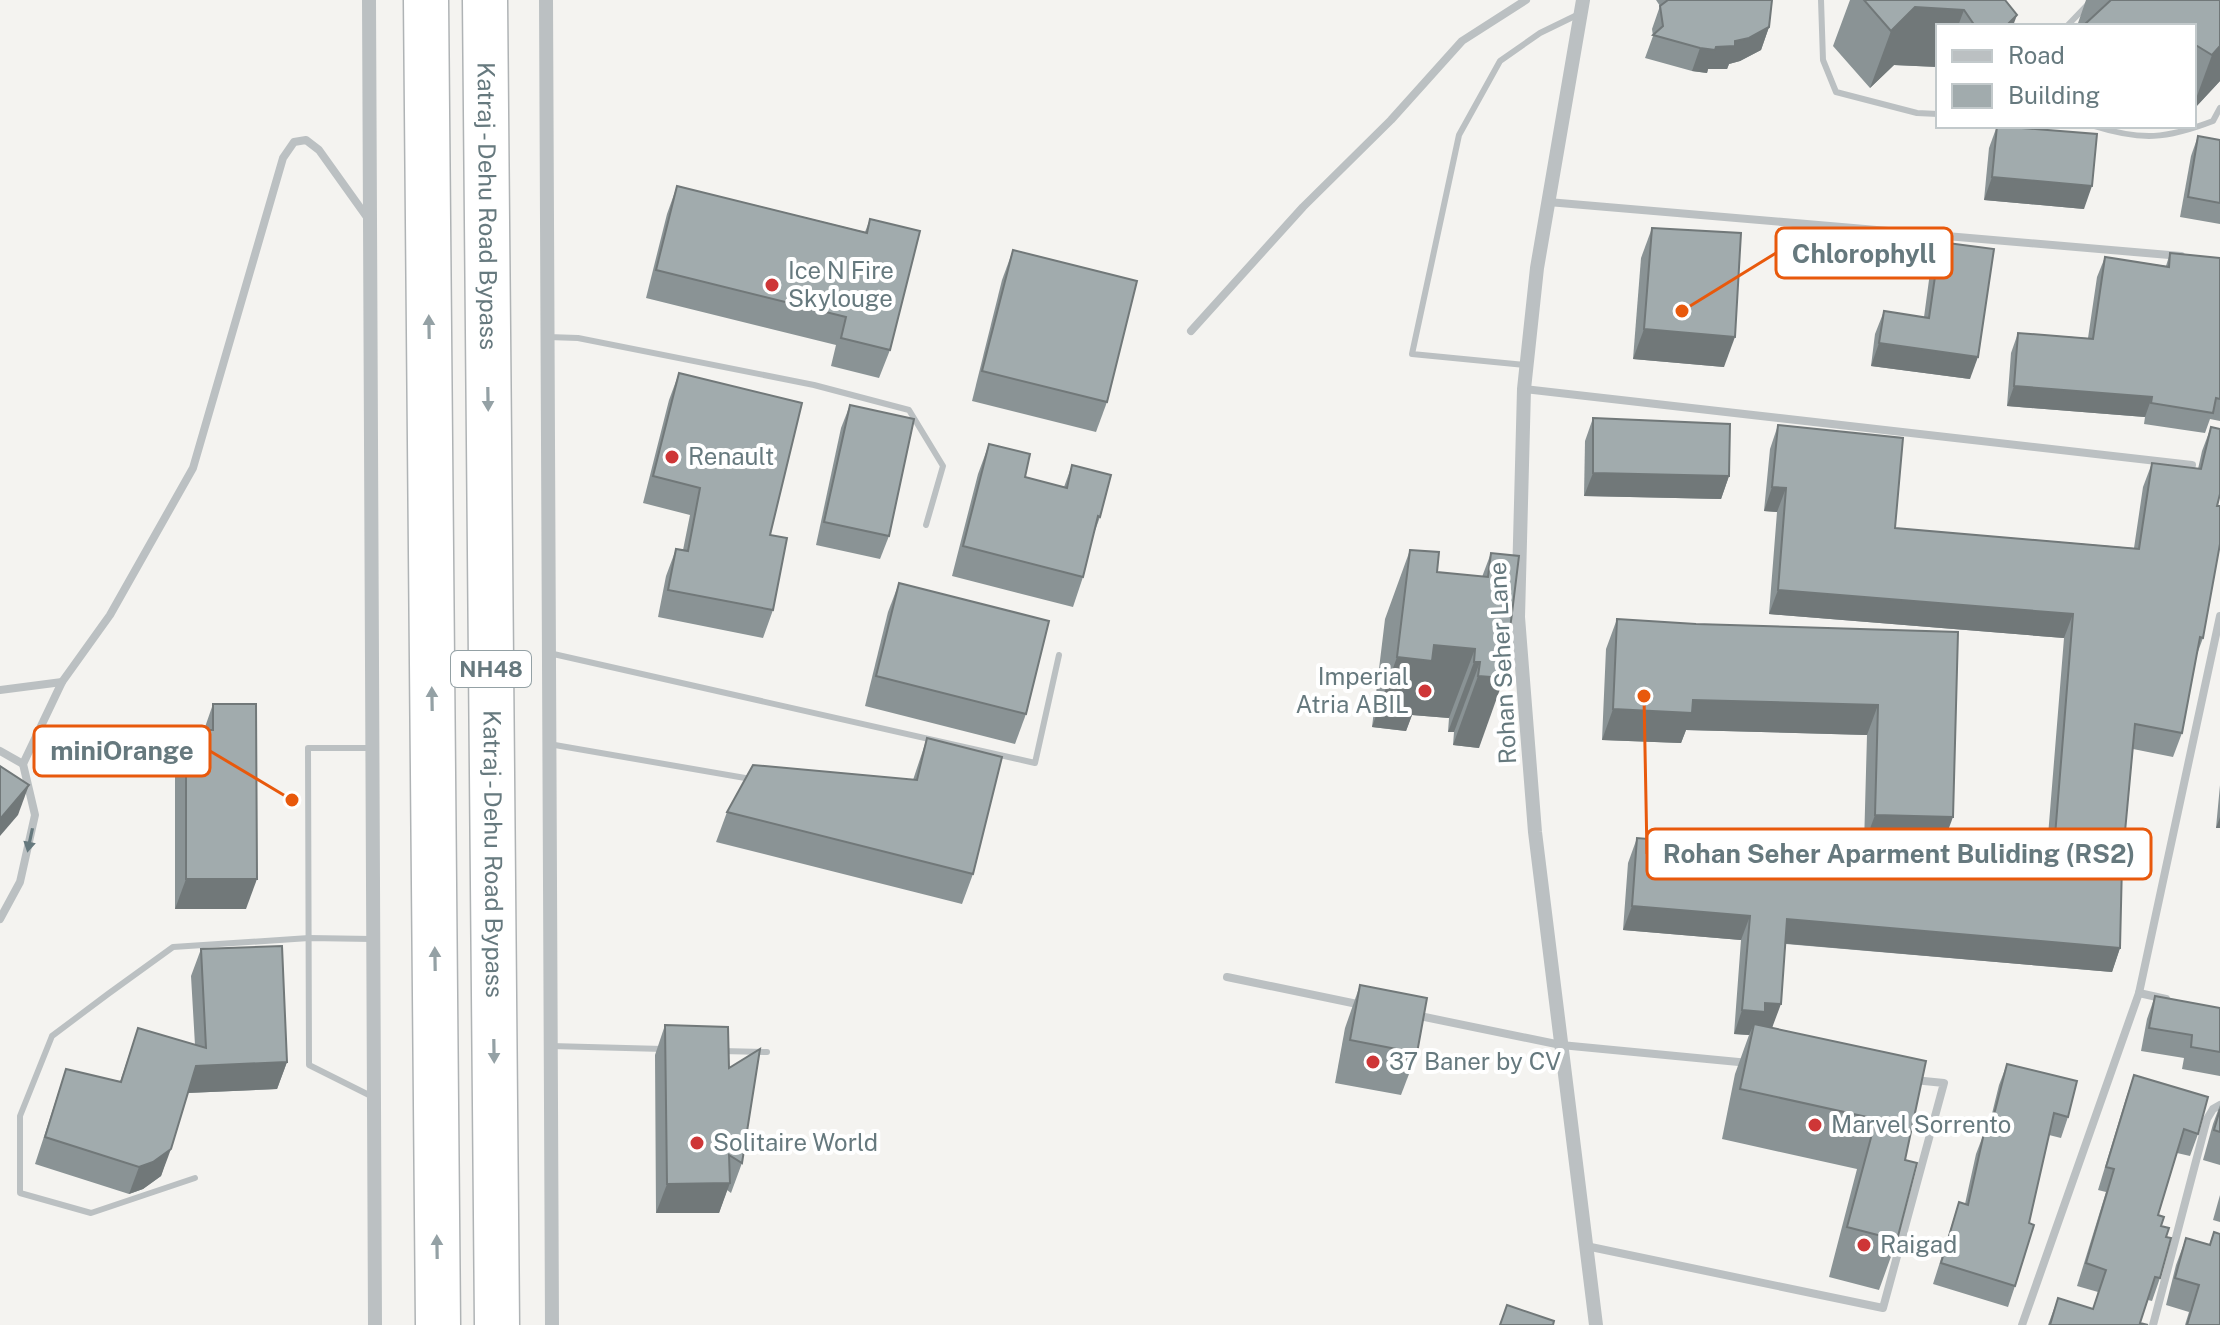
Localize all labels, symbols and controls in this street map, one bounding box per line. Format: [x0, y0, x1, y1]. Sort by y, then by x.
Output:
legend [1936, 24, 2196, 128]
text: Road [2008, 41, 2065, 69]
street label: Katraj - Dehu Road Bypass [473, 62, 503, 350]
text: Building [2008, 81, 2100, 109]
callout: Chlorophyll [1776, 228, 1952, 278]
text: Chlorophyll [1792, 238, 1936, 269]
place label: Ice N Fire Skylouge [788, 256, 894, 312]
marker: Ice N Fire Skylouge [763, 276, 781, 294]
one-way arrow [423, 314, 435, 339]
one-way arrow [482, 387, 494, 412]
place label: Renault [688, 442, 774, 470]
marker: Renault [663, 448, 681, 466]
street label: Rohan Seher Lane [1483, 561, 1521, 765]
road number: NH48 [451, 651, 531, 687]
place label: Imperial Atria ABIL [1296, 662, 1409, 718]
marker: Imperial Atria ABIL [1416, 682, 1434, 700]
one-way arrow [426, 686, 438, 711]
street label: Katraj - Dehu Road Bypass [478, 710, 509, 998]
callout: miniOrange [34, 726, 210, 776]
text: miniOrange [50, 735, 194, 766]
one-way arrow [23, 828, 36, 853]
callout: Rohan Seher Aparment Buliding (RS2) [1647, 829, 2151, 879]
text: Rohan Seher Aparment Buliding (RS2) [1663, 838, 2135, 869]
one-way arrow [428, 946, 441, 971]
one-way arrow [488, 1039, 500, 1064]
place label: 37 Baner by CV [1389, 1047, 1561, 1075]
marker: 37 Baner by CV [1364, 1053, 1382, 1071]
place label: Marvel Sorrento [1831, 1110, 2011, 1138]
marker: Marvel Sorrento [1806, 1116, 1824, 1134]
place label: Solitaire World [713, 1128, 878, 1156]
marker: Solitaire World [688, 1134, 706, 1152]
place label: Raigad [1880, 1230, 1957, 1258]
one-way arrow [431, 1234, 443, 1259]
marker: Raigad [1855, 1236, 1873, 1254]

